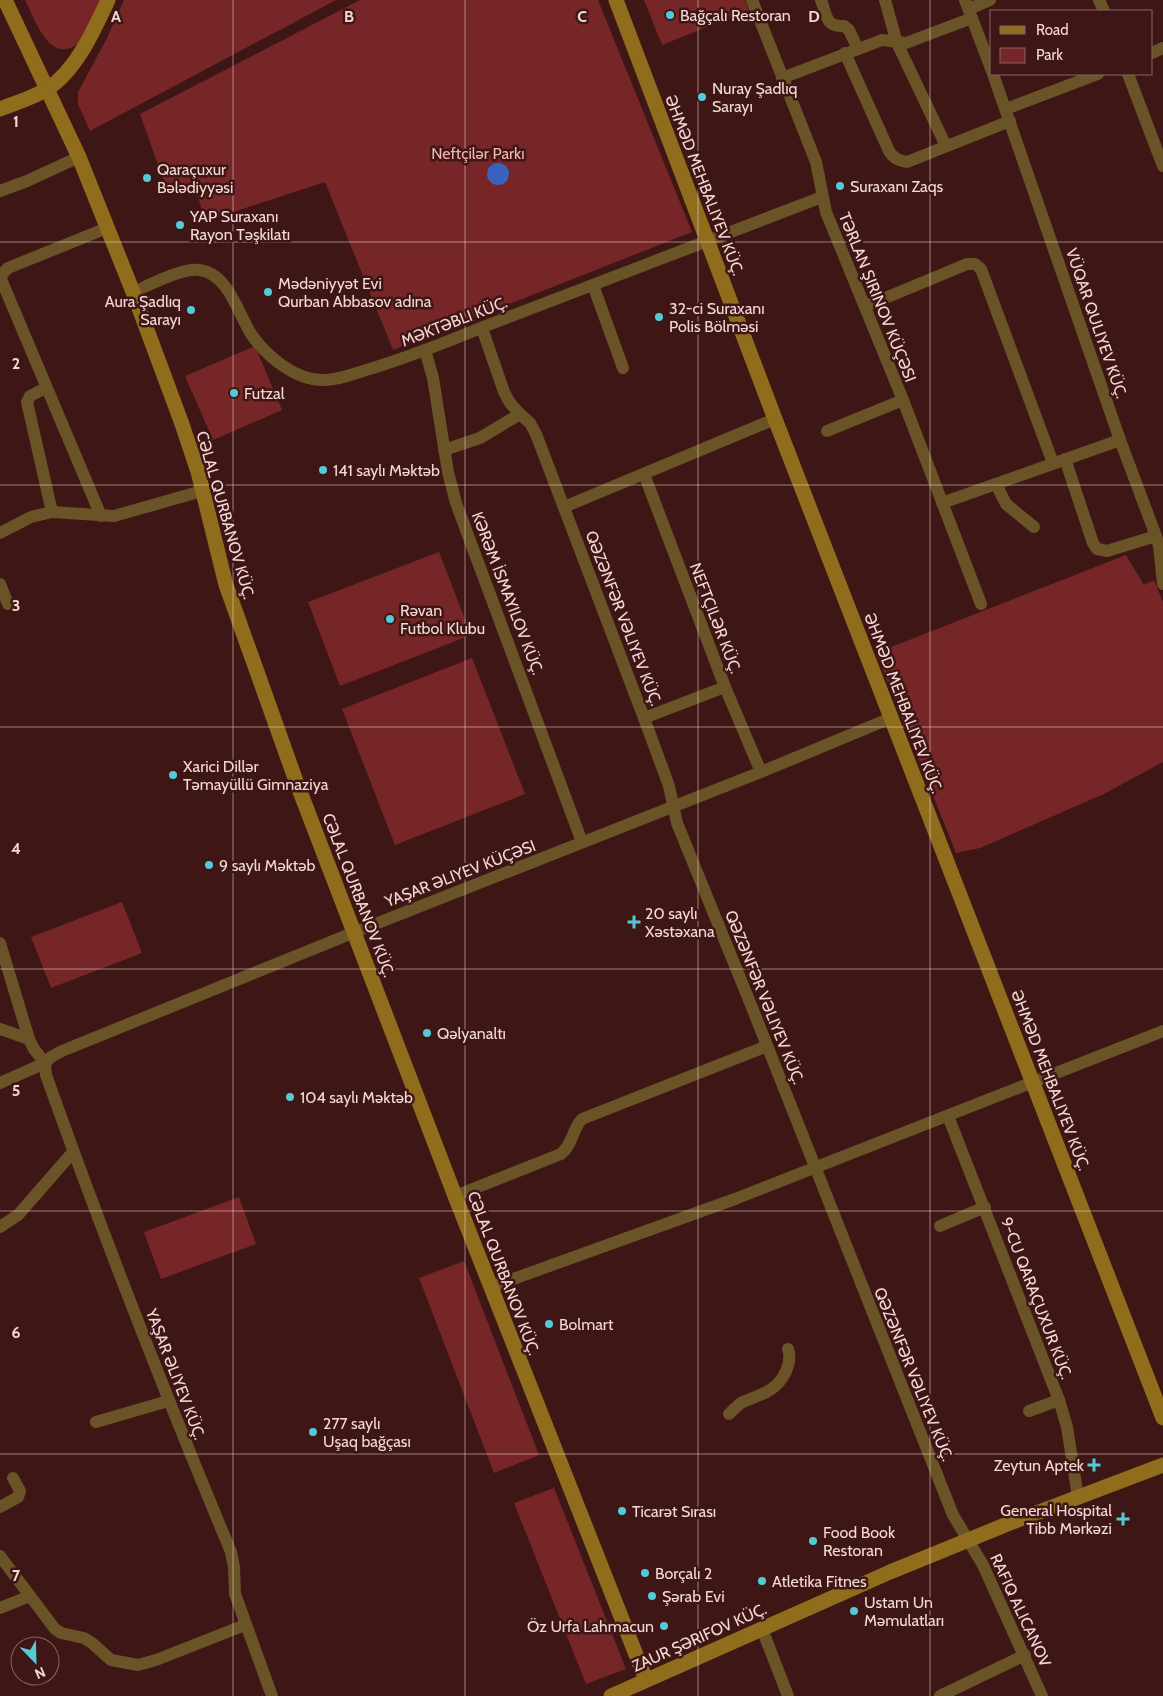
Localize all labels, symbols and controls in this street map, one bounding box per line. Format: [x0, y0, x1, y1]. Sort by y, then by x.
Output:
place label: Bağçalı Restoran [680, 6, 791, 25]
text: A [111, 7, 121, 26]
text: B [344, 7, 354, 26]
text: C [577, 7, 587, 26]
text: D [808, 7, 820, 26]
marker: Bağçalı Restoran [664, 9, 676, 21]
legend [990, 10, 1153, 75]
text: Road [1036, 21, 1069, 39]
text: Park [1036, 46, 1063, 64]
place label: Nuray Şadlıq Sarayı [712, 79, 797, 116]
marker: Nuray Şadlıq Sarayı [696, 91, 708, 103]
street label: ƏHMƏD MEHBALIYEV KÜÇ. [661, 92, 748, 278]
text: 1 [13, 112, 19, 131]
park label: Neftçilər Parkı [431, 144, 525, 163]
place label: Qaraçuxur Bələdiyyəsi [157, 160, 233, 197]
marker: Qaraçuxur Bələdiyyəsi [141, 172, 153, 184]
place label: Suraxanı Zaqs [850, 177, 944, 196]
marker: Suraxanı Zaqs [834, 180, 846, 192]
place label: YAP Suraxanı Rayon Təşkilatı [189, 207, 290, 244]
street label: TƏRLAN ŞIRINOV KÜÇƏSI [835, 210, 920, 385]
marker: YAP Suraxanı Rayon Təşkilatı [174, 219, 186, 231]
street label: VÜQAR QULIYEV KÜÇ. [1062, 246, 1131, 401]
place label: Mədəniyyət Evi Qurban Abbasov adına [278, 274, 432, 311]
marker: Mədəniyyət Evi Qurban Abbasov adına [262, 286, 274, 298]
place label: Aura Şadlıq Sarayı [105, 292, 181, 329]
street label: MƏKTƏBLI KÜÇ. [398, 293, 510, 350]
place label: 32-ci Suraxanı Polis Bölməsi [669, 299, 765, 336]
marker: Aura Şadlıq Sarayı [185, 304, 197, 316]
marker: 32-ci Suraxanı Polis Bölməsi [653, 311, 665, 323]
text: 2 [12, 354, 20, 373]
place label: Futzal [244, 384, 285, 403]
marker: Futzal [228, 387, 240, 399]
street label: CƏLAL QURBANOV KÜÇ. [192, 429, 259, 601]
place label: 141 saylı Məktəb [333, 461, 440, 480]
marker: 141 saylı Məktəb [317, 464, 329, 476]
street label: KƏRƏM İSMAYILOV KÜÇ. [468, 509, 547, 677]
street label: QƏZƏNFƏR VƏLIYEV KÜÇ. [581, 528, 666, 708]
street label: NEFTÇILƏR KÜÇ. [686, 560, 745, 676]
text: 3 [12, 596, 20, 615]
place label: Rəvan Futbol Klubu [400, 601, 485, 638]
street label: ƏHMƏD MEHBALIYEV KÜÇ. [860, 610, 947, 796]
marker: Rəvan Futbol Klubu [384, 613, 396, 625]
place label: Xarici Dillər Təmayüllü Gimnaziya [183, 757, 329, 794]
marker: Xarici Dillər Təmayüllü Gimnaziya [167, 769, 179, 781]
street label: CƏLAL QURBANOV KÜÇ. [318, 811, 399, 980]
street label: YAŞAR ƏLIYEV KÜÇƏSI [381, 836, 538, 911]
text: 4 [11, 839, 21, 858]
place label: 9 saylı Məktəb [219, 856, 315, 875]
marker: 9 saylı Məktəb [203, 859, 215, 871]
place label: 20 saylı Xəstəxana [645, 904, 715, 941]
street label: QƏZƏNFƏR VƏLIYEV KÜÇ. [721, 908, 808, 1087]
marker: 20 saylı Xəstəxana [627, 915, 641, 929]
street label: ƏHMƏD MEHBALIYEV KÜÇ. [1007, 987, 1094, 1173]
place label: Qəlyanaltı [437, 1024, 506, 1043]
marker: Qəlyanaltı [421, 1027, 433, 1039]
text: 5 [12, 1081, 20, 1100]
place label: 104 saylı Məktəb [300, 1088, 413, 1107]
marker: 104 saylı Məktəb [284, 1091, 296, 1103]
street label: CƏLAL QURBANOV KÜÇ. [463, 1189, 544, 1358]
street label: 9-CU QARAÇUXUR KÜÇ. [997, 1215, 1076, 1382]
street label: QƏZƏNFƏR VƏLIYEV KÜÇ. [870, 1285, 957, 1464]
street label: YAŞAR ƏLIYEV KÜÇ. [141, 1305, 209, 1442]
place label: Bolmart [559, 1315, 614, 1334]
marker: Bolmart [543, 1318, 555, 1330]
text: 6 [12, 1323, 21, 1342]
place label: 277 saylı Uşaq bağçası [323, 1414, 411, 1451]
marker: 277 saylı Uşaq bağçası [307, 1426, 319, 1438]
place label: Zeytun Aptek [994, 1456, 1085, 1475]
marker: Zeytun Aptek [1088, 1459, 1100, 1471]
place label: General Hospital Tibb Mərkəzi [1000, 1501, 1112, 1538]
place label: Ticarət Sırası [632, 1502, 716, 1521]
marker: Ticarət Sırası [616, 1505, 628, 1517]
marker: General Hospital Tibb Mərkəzi [1116, 1512, 1130, 1526]
place label: Food Book Restoran [823, 1523, 896, 1560]
marker: Food Book Restoran [807, 1535, 819, 1547]
street label: RAFIQ ALICANOV [986, 1551, 1055, 1670]
place label: Borçalı 2 [655, 1564, 712, 1583]
text: 7 [12, 1566, 21, 1585]
marker: Borçalı 2 [639, 1567, 651, 1579]
place label: Atletika Fitnes [772, 1572, 867, 1591]
marker: Atletika Fitnes [756, 1575, 768, 1587]
place label: Şərab Evi [662, 1587, 725, 1606]
marker: Şərab Evi [646, 1590, 658, 1602]
place label: Ustam Un Məmulatları [864, 1593, 944, 1630]
street label: ZAUR ŞƏRIFOV KÜÇ. [629, 1599, 769, 1676]
marker: Ustam Un Məmulatları [848, 1605, 860, 1617]
place label: Öz Urfa Lahmacun [527, 1617, 654, 1636]
marker: Öz Urfa Lahmacun [658, 1620, 670, 1632]
north arrow [10, 1636, 60, 1686]
text: N [32, 1663, 48, 1683]

